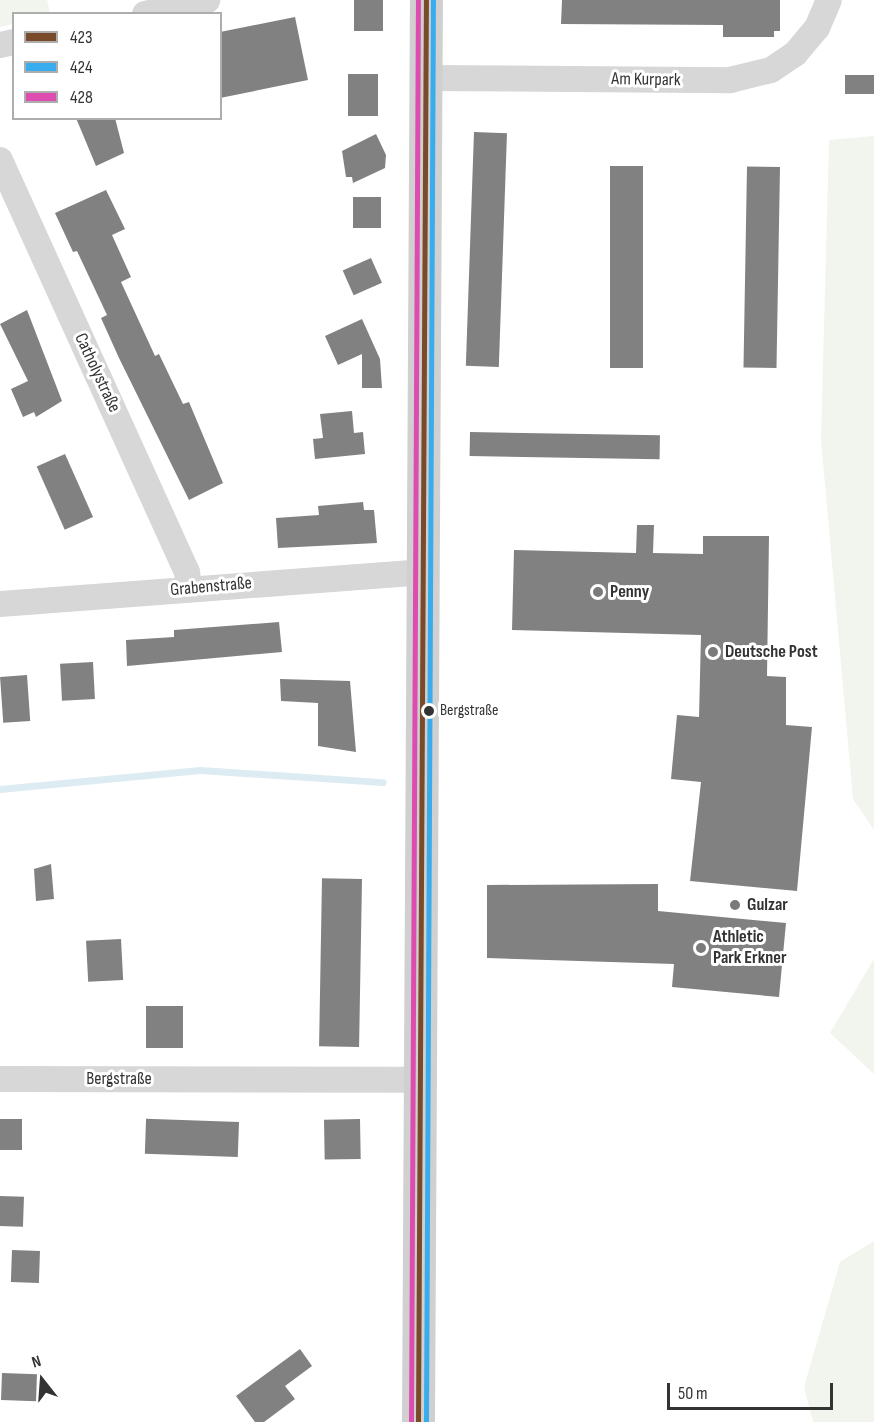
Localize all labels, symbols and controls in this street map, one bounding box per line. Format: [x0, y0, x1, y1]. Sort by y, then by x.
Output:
legend [12, 12, 222, 120]
text: 423 [70, 27, 93, 48]
text: 424 [70, 57, 92, 78]
street label: Am Kurpark [611, 69, 681, 91]
text: 428 [70, 87, 93, 108]
street label: Catholystraße [69, 330, 125, 416]
street label: Grabenstraße [169, 573, 253, 601]
place label: Penny [610, 581, 649, 603]
marker: Penny [591, 585, 605, 599]
place label: Deutsche Post [725, 641, 818, 663]
marker: Deutsche Post [706, 645, 720, 659]
place label: Bergstraße [440, 701, 498, 721]
marker: Bergstraße [423, 705, 435, 717]
place label: Gulzar [747, 894, 788, 916]
marker: Gulzar [728, 898, 742, 912]
place label: Athletic Park Erkner [713, 927, 786, 970]
marker: Athletic Park Erkner [694, 941, 708, 955]
street label: Bergstraße [86, 1068, 152, 1090]
north arrow [12, 1350, 72, 1410]
text: N [30, 1352, 43, 1373]
scale bar [670, 1371, 836, 1409]
text: 50 m [678, 1383, 708, 1404]

